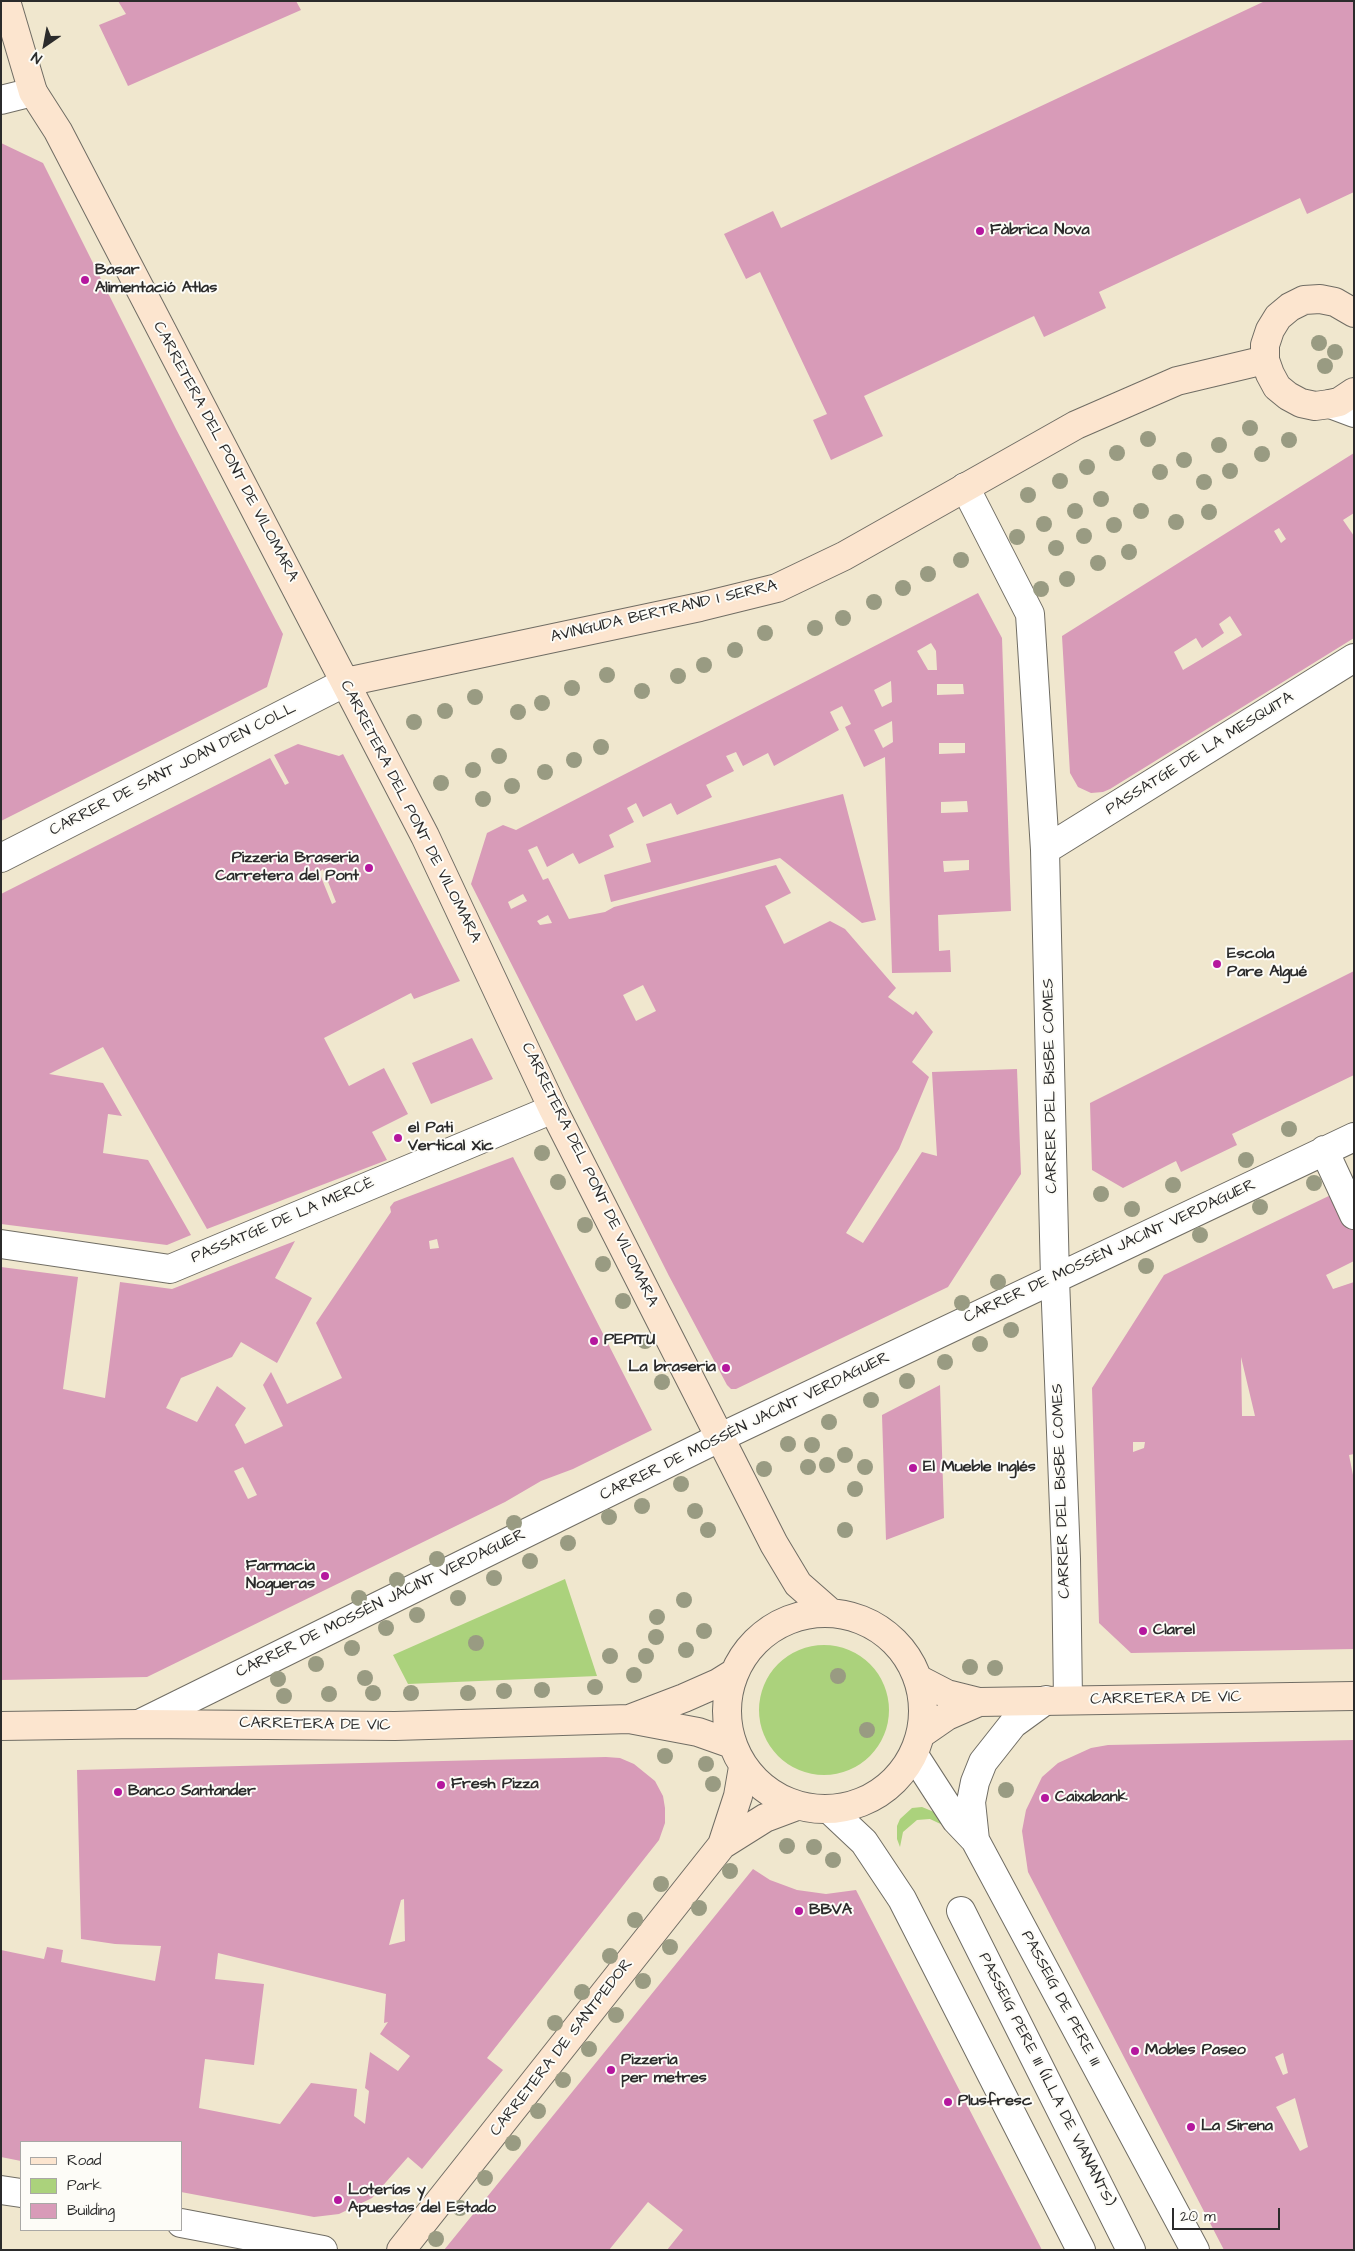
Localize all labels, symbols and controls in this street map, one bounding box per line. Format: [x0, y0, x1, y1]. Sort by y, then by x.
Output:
north arrow [20, 20, 70, 70]
text: N [28, 47, 46, 68]
place label: Fàbrica Nova [990, 221, 1090, 241]
marker: Fàbrica Nova [974, 225, 986, 237]
place label: Basar Alimentació Atlas [95, 261, 217, 299]
marker: Basar Alimentació Atlas [79, 274, 91, 286]
street label: CARRETERA DEL PONT DE VILOMARA [148, 319, 302, 585]
street label: AVINGUDA BERTRAND I SERRA [549, 577, 779, 647]
street label: CARRETERA DEL PONT DE VILOMARA [335, 678, 485, 946]
street label: PASSATGE DE LA MESQUITA [1102, 688, 1298, 820]
street label: CARRER DE SANT JOAN D'EN COLL [47, 699, 299, 841]
place label: Pizzeria Braseria Carretera del Pont [215, 849, 359, 887]
marker: Pizzeria Braseria Carretera del Pont [363, 862, 375, 874]
place label: Escola Pare Algué [1227, 945, 1307, 983]
marker: Escola Pare Algué [1211, 958, 1223, 970]
street label: CARRER DEL BISBE COMES [1040, 978, 1062, 1194]
street label: CARRETERA DEL PONT DE VILOMARA [516, 1040, 662, 1310]
place label: el Pati Vertical Xic [408, 1119, 494, 1157]
marker: el Pati Vertical Xic [392, 1132, 404, 1144]
street label: PASSATGE DE LA MERCÈ [189, 1174, 377, 1268]
street label: CARRER DE MOSSÈN JACINT VERDAGUER [961, 1176, 1259, 1328]
place label: PEPITU [604, 1331, 655, 1351]
marker: PEPITU [588, 1335, 600, 1347]
street label: CARRER DE MOSSÈN JACINT VERDAGUER [597, 1348, 893, 1506]
place label: La braseria [628, 1358, 716, 1378]
marker: La braseria [720, 1362, 732, 1374]
street label: CARRER DEL BISBE COMES [1049, 1383, 1075, 1599]
place label: El Mueble Inglés [923, 1458, 1036, 1478]
marker: El Mueble Inglés [907, 1462, 919, 1474]
street label: CARRER DE MOSSÈN JACINT VERDAGUER [233, 1525, 529, 1683]
place label: Farmacia Nogueras [246, 1557, 315, 1595]
marker: Farmacia Nogueras [319, 1570, 331, 1582]
place label: Clarel [1153, 1621, 1195, 1641]
marker: Clarel [1137, 1625, 1149, 1637]
street label: CARRETERA DE VIC [1090, 1688, 1242, 1710]
street label: CARRETERA DE VIC [239, 1714, 391, 1736]
place label: Fresh Pizza [451, 1775, 539, 1795]
marker: Fresh Pizza [435, 1779, 447, 1791]
place label: Banco Santander [128, 1782, 256, 1802]
marker: Banco Santander [112, 1786, 124, 1798]
place label: Caixabank [1055, 1788, 1128, 1808]
marker: Caixabank [1039, 1792, 1051, 1804]
place label: BBVA [809, 1901, 852, 1921]
marker: BBVA [793, 1905, 805, 1917]
street label: PASSEIG DE PERE III [1016, 1928, 1104, 2070]
street label: PASSEIG PERE III (ILLA DE VIANANTS) [973, 1950, 1119, 2210]
street label: CARRETERA DE SANTPEDOR [487, 1955, 637, 2141]
place label: Mobles Paseo [1145, 2041, 1246, 2061]
marker: Mobles Paseo [1129, 2045, 1141, 2057]
place label: Pizzeria per metres [621, 2051, 707, 2089]
marker: Pizzeria per metres [605, 2064, 617, 2076]
place label: Plusfresc [958, 2092, 1032, 2112]
marker: Plusfresc [942, 2096, 954, 2108]
place label: La Sirena [1201, 2117, 1273, 2137]
marker: La Sirena [1185, 2121, 1197, 2133]
legend [20, 2141, 182, 2231]
text: Road [67, 2150, 101, 2171]
text: Park [67, 2175, 102, 2196]
place label: Loterías y Apuestas del Estado [348, 2181, 496, 2219]
marker: Loterías y Apuestas del Estado [332, 2194, 344, 2206]
scale bar [1175, 2198, 1282, 2230]
text: Building [67, 2200, 115, 2221]
text: 20 m [1180, 2206, 1216, 2227]

